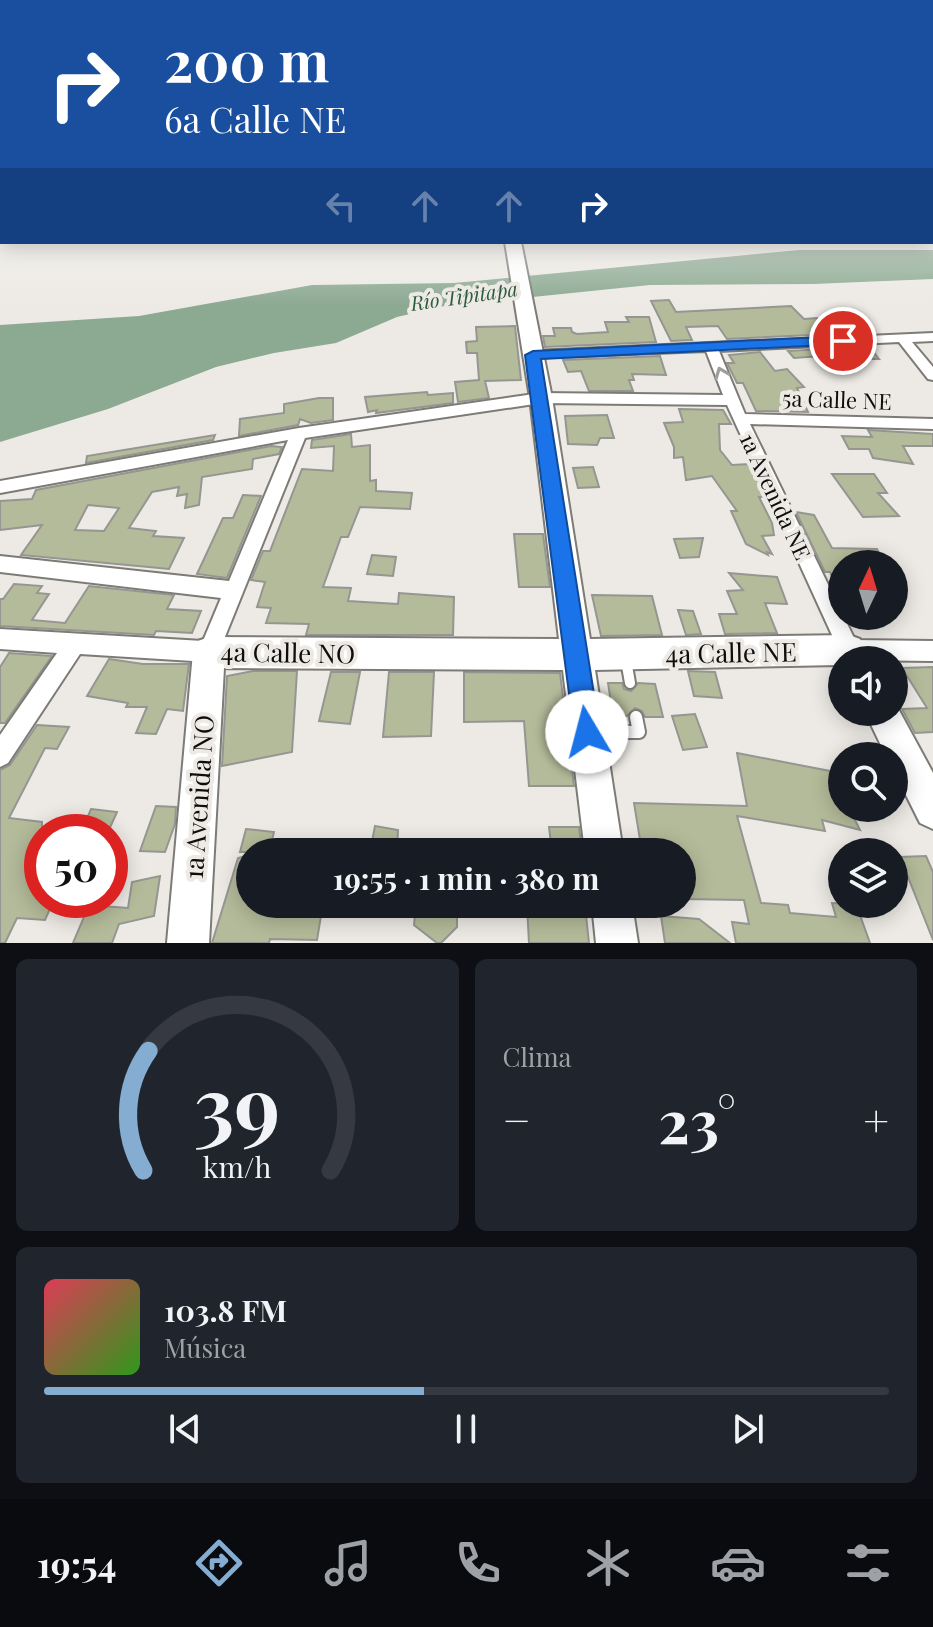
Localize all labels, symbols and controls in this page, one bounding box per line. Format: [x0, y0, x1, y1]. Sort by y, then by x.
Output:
text: 200 m [164, 22, 329, 97]
icon: right [32, 32, 136, 136]
text: 6a Calle NE [164, 94, 347, 142]
icon: left [319, 184, 363, 228]
icon: ahead [403, 184, 447, 228]
icon: ahead [487, 184, 531, 228]
icon: right [571, 184, 615, 228]
water label: Río Tipitapa [408, 274, 519, 316]
pin [809, 307, 877, 375]
icon: arrive [821, 319, 865, 363]
one-way arrow [715, 367, 731, 381]
street label: 5a Calle NE [782, 382, 892, 416]
street label: 1a Avenida NE [734, 428, 818, 564]
north arrow [828, 550, 908, 630]
map controls [828, 550, 908, 918]
street label: 4a Calle NO [220, 633, 356, 671]
street label: 4a Calle NE [665, 633, 797, 671]
button: sound [828, 646, 908, 726]
position arrow [545, 690, 629, 774]
street label: 1a Avenida NO [175, 714, 221, 880]
button: search [828, 742, 908, 822]
speed limit sign: 50 [24, 814, 128, 918]
button: layers [828, 838, 908, 918]
text: 19:55 · 1 min · 380 m [333, 858, 599, 898]
text: Clima [503, 1039, 571, 1074]
text: 39 [194, 1047, 281, 1158]
text: 23° [658, 1079, 736, 1159]
text: − [503, 1089, 531, 1148]
text: + [863, 1089, 889, 1148]
text: km/h [203, 1147, 272, 1185]
text: 103.8 FM [164, 1290, 287, 1330]
text: Música [164, 1330, 246, 1365]
icon: previous [163, 1407, 207, 1451]
icon: pause [444, 1407, 488, 1451]
icon: next [726, 1407, 770, 1451]
icon: directions [191, 1535, 247, 1591]
icon: music [320, 1535, 376, 1591]
icon: phone [450, 1535, 506, 1591]
icon: climate [580, 1535, 636, 1591]
icon: car [710, 1535, 766, 1591]
icon: filters [840, 1535, 896, 1591]
text: 19:54 [37, 1539, 117, 1587]

